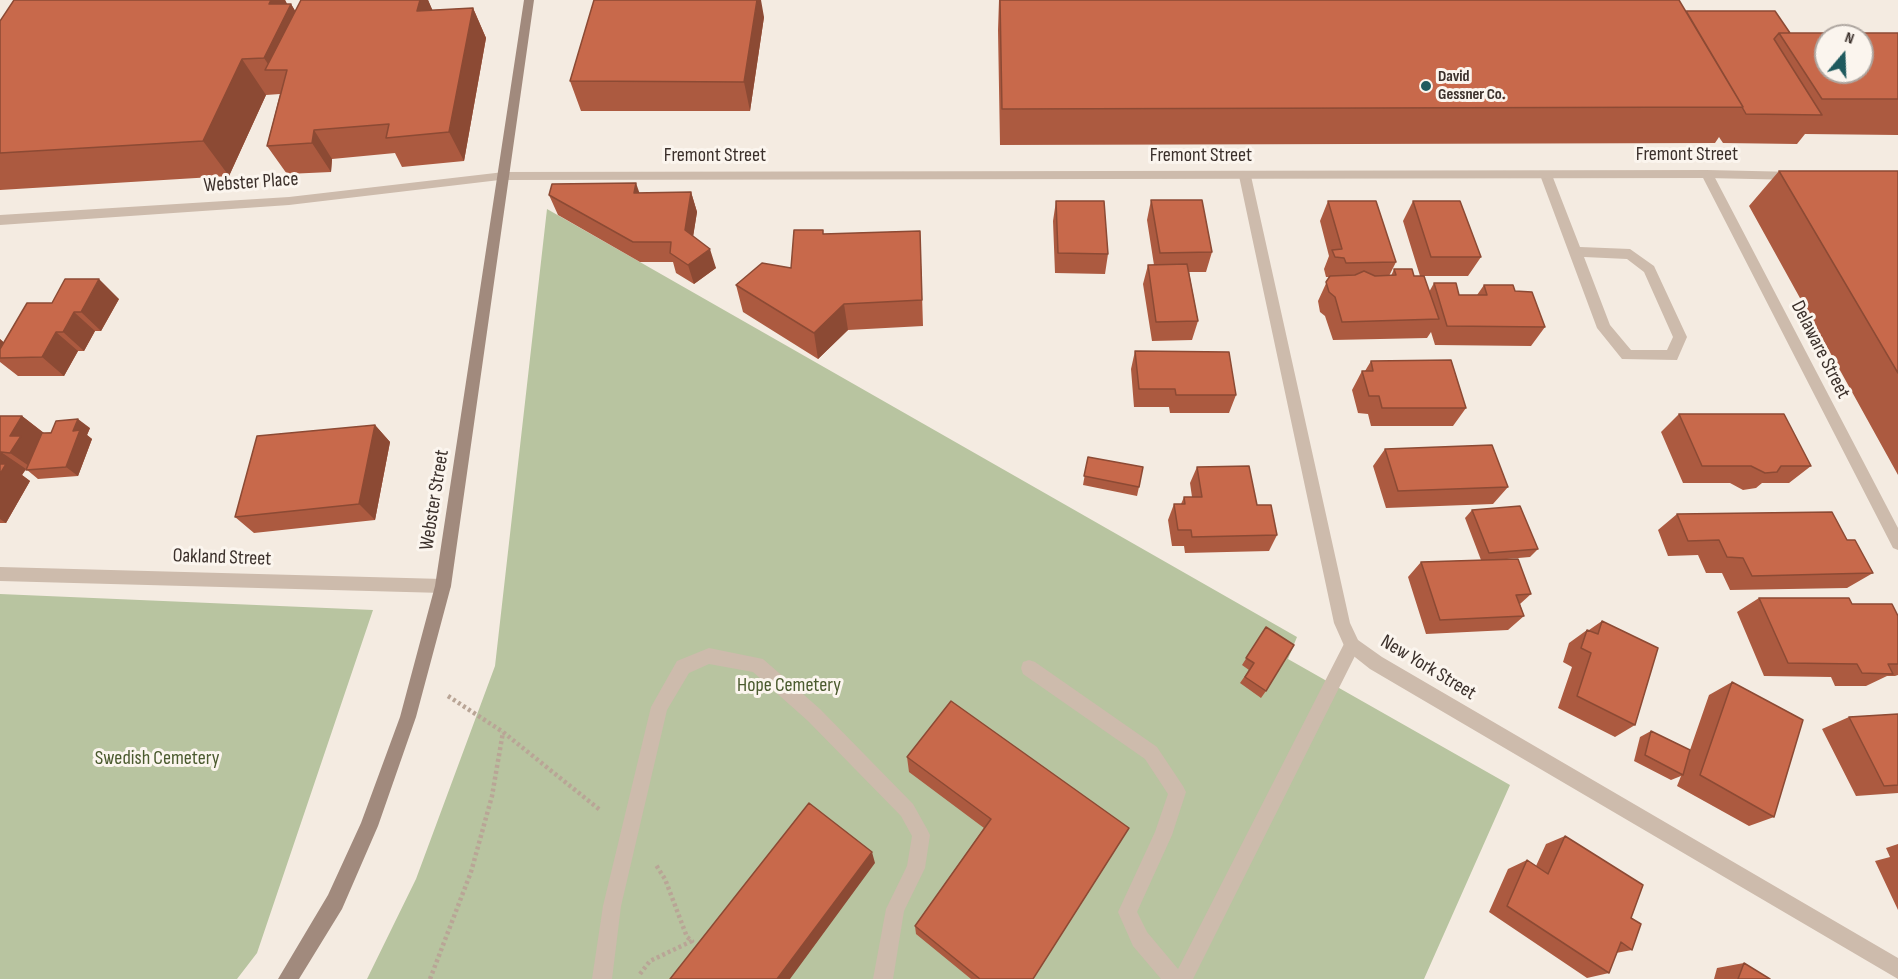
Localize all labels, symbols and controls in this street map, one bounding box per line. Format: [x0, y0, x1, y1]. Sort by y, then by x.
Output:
north arrow [1814, 24, 1874, 84]
text: N [1842, 28, 1856, 49]
place label: David Gessner Co. [1438, 67, 1505, 105]
marker: David Gessner Co. [1419, 79, 1433, 93]
street label: Fremont Street [1636, 143, 1738, 167]
street label: Fremont Street [664, 144, 766, 168]
street label: Fremont Street [1150, 144, 1252, 168]
street label: Webster Place [203, 168, 299, 198]
street label: Delaware Street [1785, 297, 1855, 403]
street label: Webster Street [415, 448, 455, 552]
street label: Oakland Street [172, 544, 272, 572]
street label: New York Street [1376, 630, 1480, 706]
park label: Hope Cemetery [737, 674, 841, 698]
park label: Swedish Cemetery [95, 747, 219, 771]

